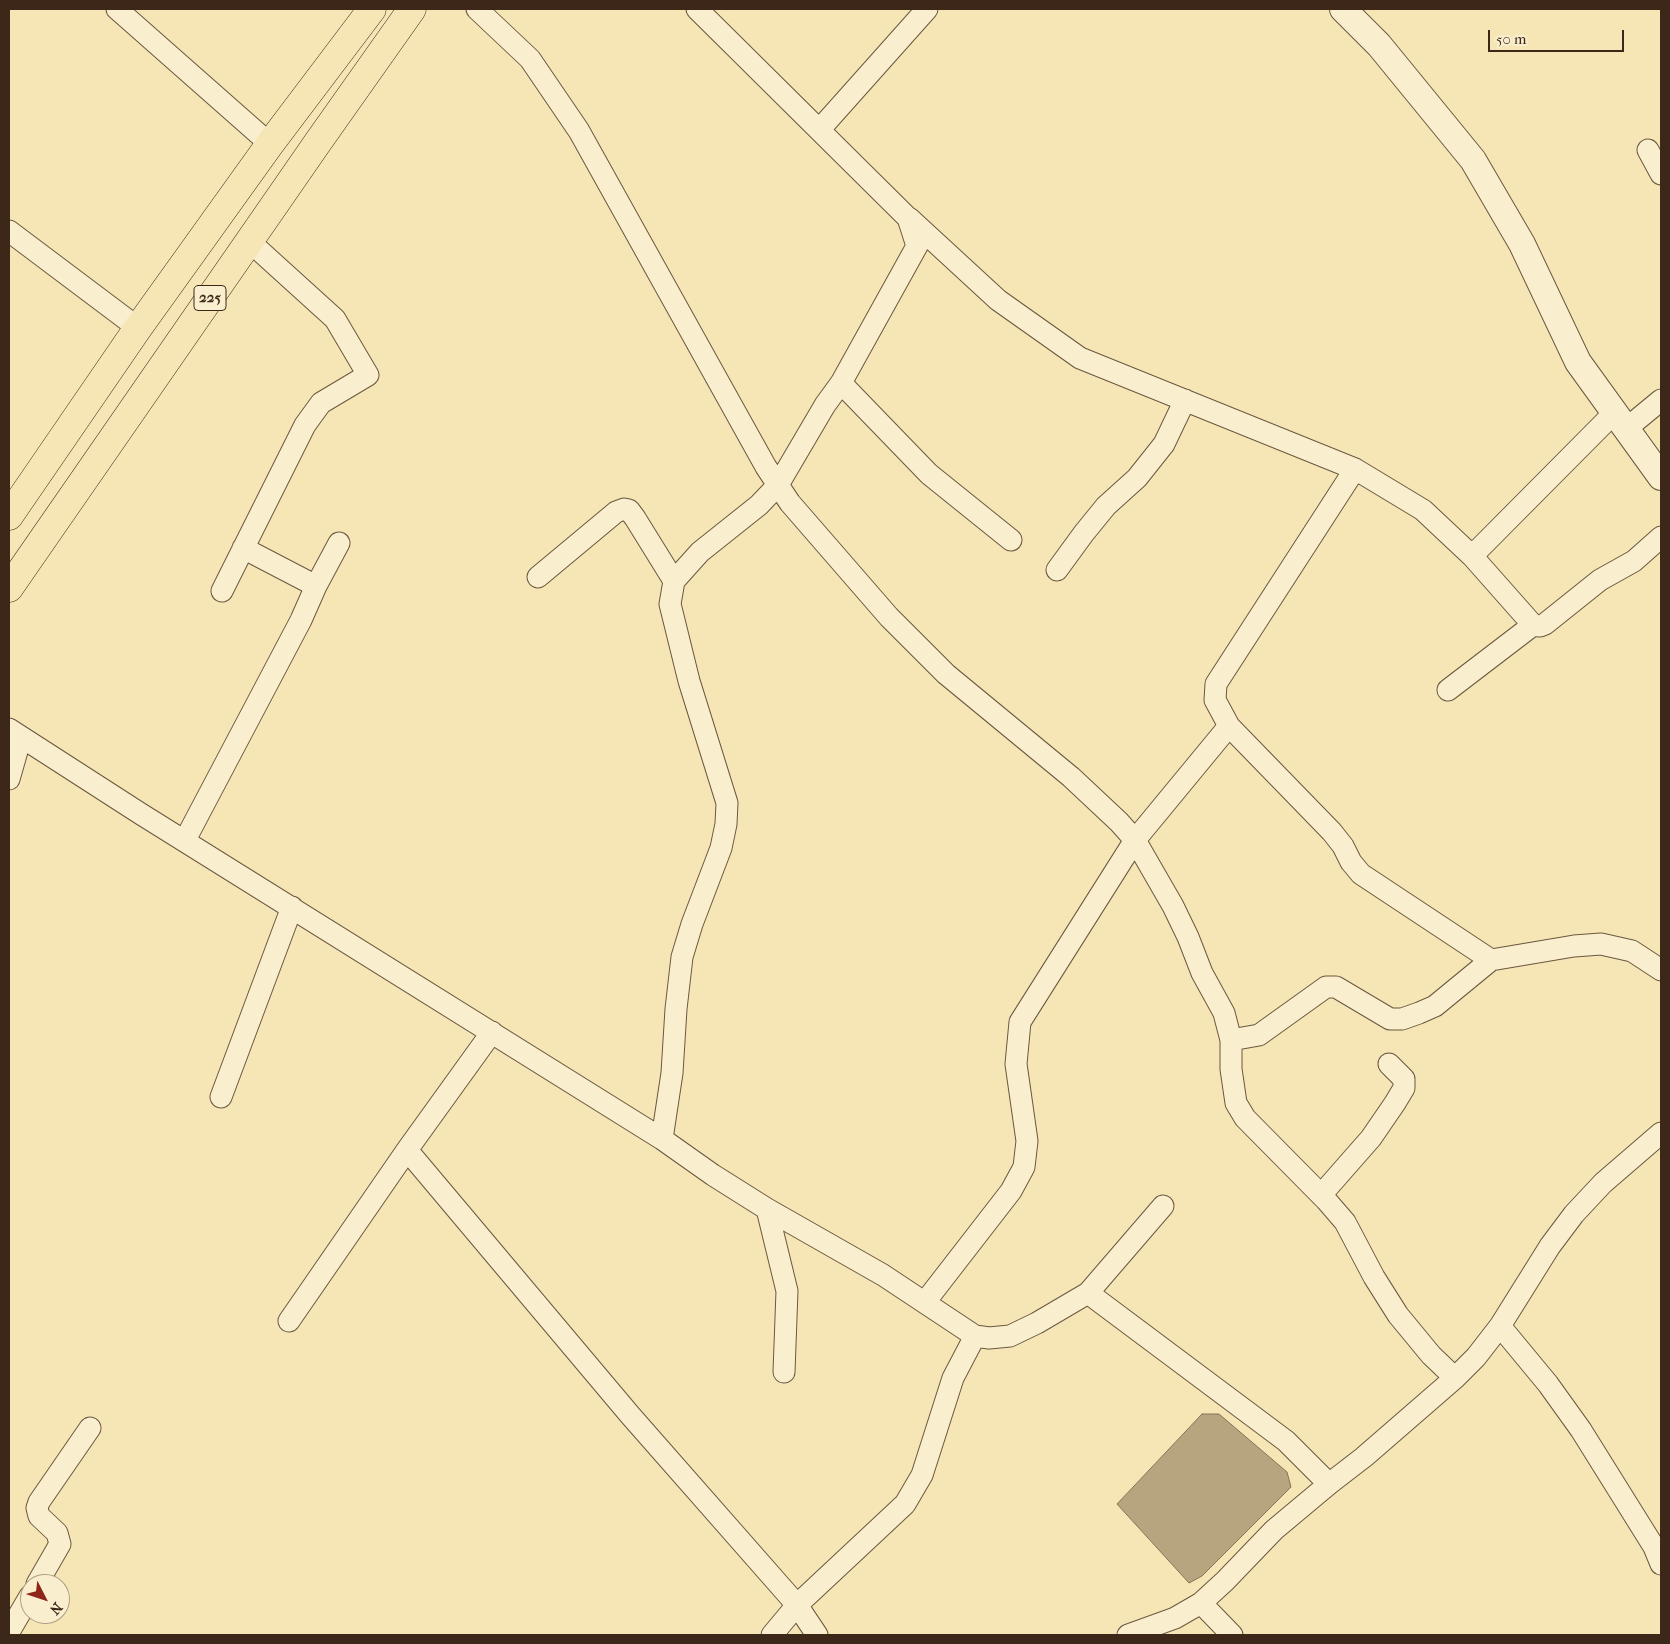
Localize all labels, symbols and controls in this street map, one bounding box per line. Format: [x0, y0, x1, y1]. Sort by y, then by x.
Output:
scale bar [1490, 20, 1626, 52]
text: 50 m [1496, 30, 1526, 48]
road number: 225 [194, 286, 226, 310]
north arrow [20, 1574, 70, 1624]
text: N [46, 1599, 66, 1618]

